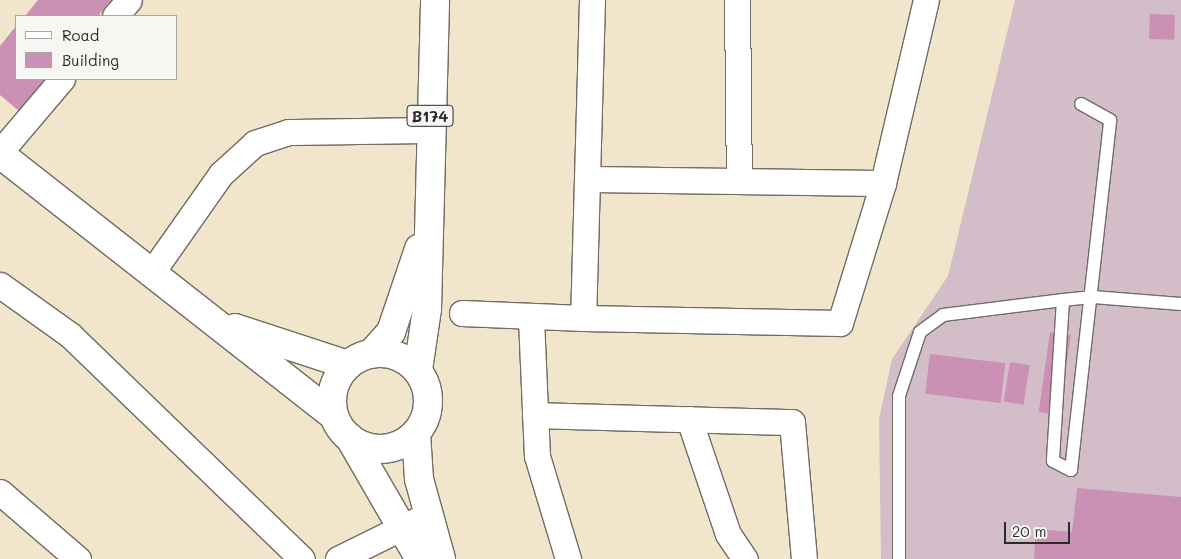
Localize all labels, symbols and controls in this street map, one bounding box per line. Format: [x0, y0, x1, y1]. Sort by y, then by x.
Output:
legend [15, 15, 178, 80]
text: Road [62, 25, 99, 45]
text: Building [62, 50, 119, 70]
road number: B174 [406, 102, 454, 130]
scale bar [1006, 512, 1072, 544]
text: 20 m [1012, 521, 1046, 541]

